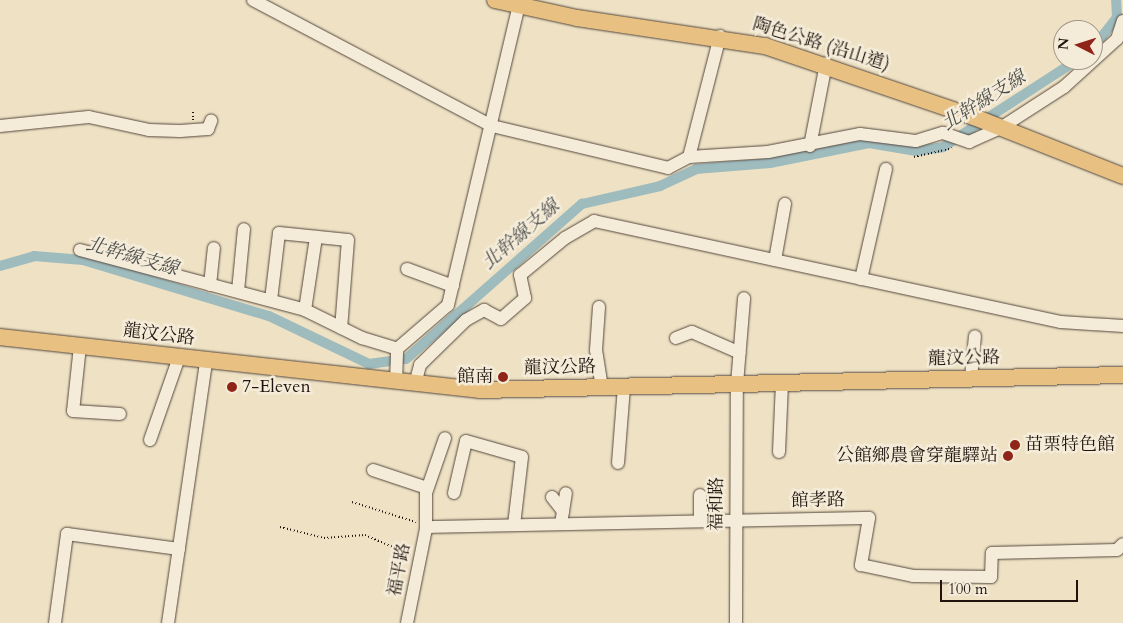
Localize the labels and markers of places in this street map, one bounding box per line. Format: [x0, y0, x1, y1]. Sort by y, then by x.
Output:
place label: 館南 [457, 366, 493, 388]
marker: 館南 [497, 371, 509, 383]
place label: 7-Eleven [242, 376, 311, 398]
marker: 7-Eleven [226, 381, 238, 393]
place label: 苗栗特色館 [1025, 434, 1115, 456]
marker: 苗栗特色館 [1009, 439, 1021, 451]
place label: 公館鄉農會穿龍驛站 [836, 445, 998, 467]
marker: 公館鄉農會穿龍驛站 [1002, 450, 1014, 462]

